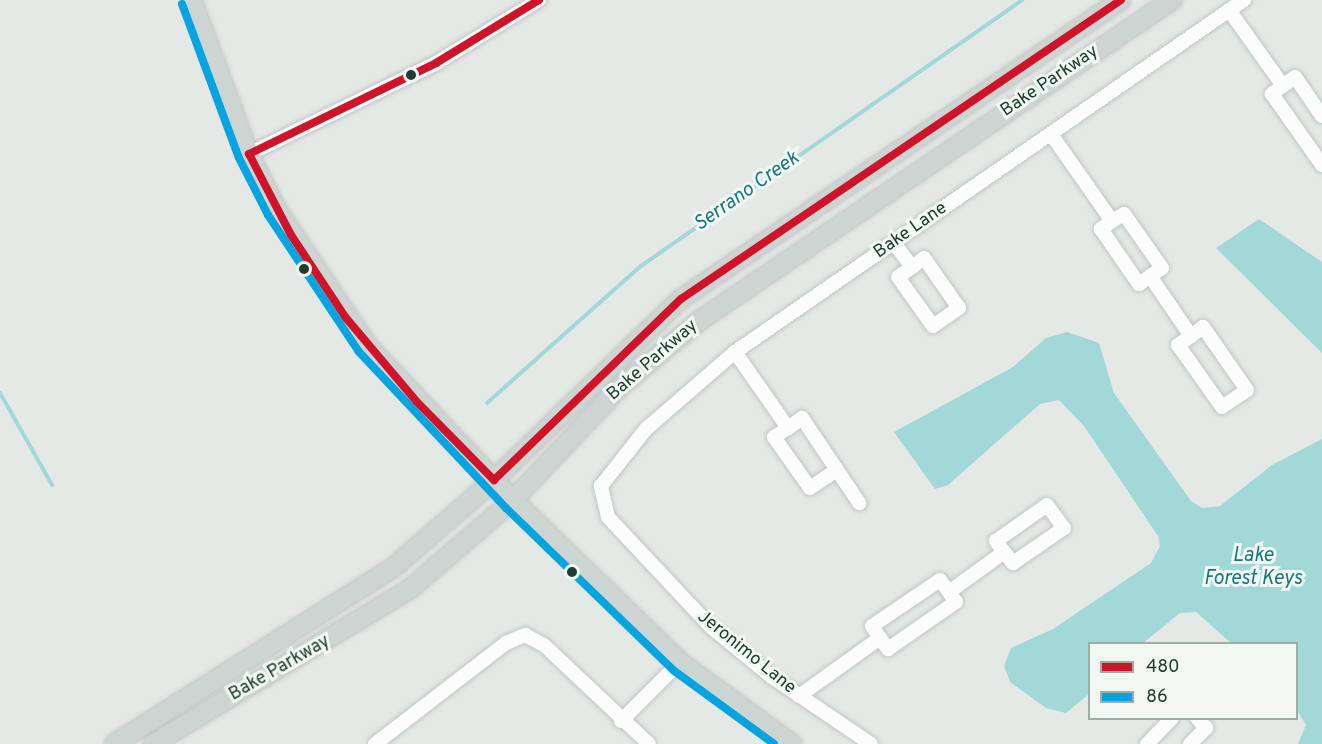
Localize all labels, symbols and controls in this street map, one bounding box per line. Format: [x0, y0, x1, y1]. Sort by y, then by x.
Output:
street label: Bake Parkway [997, 41, 1103, 123]
unlabelled marker [405, 69, 417, 81]
water label: Serrano Creek [690, 147, 804, 237]
street label: Bake Lane [870, 198, 952, 264]
unlabelled marker [298, 263, 310, 275]
street label: Bake Parkway [603, 316, 703, 406]
water label: Lake Forest Keys [1204, 544, 1302, 591]
unlabelled marker [566, 566, 578, 578]
street label: Jeronimo Lane [692, 607, 800, 699]
street label: Bake Parkway [226, 631, 334, 707]
legend [1088, 642, 1298, 720]
text: 480 [1146, 656, 1180, 679]
text: 86 [1146, 686, 1168, 709]

